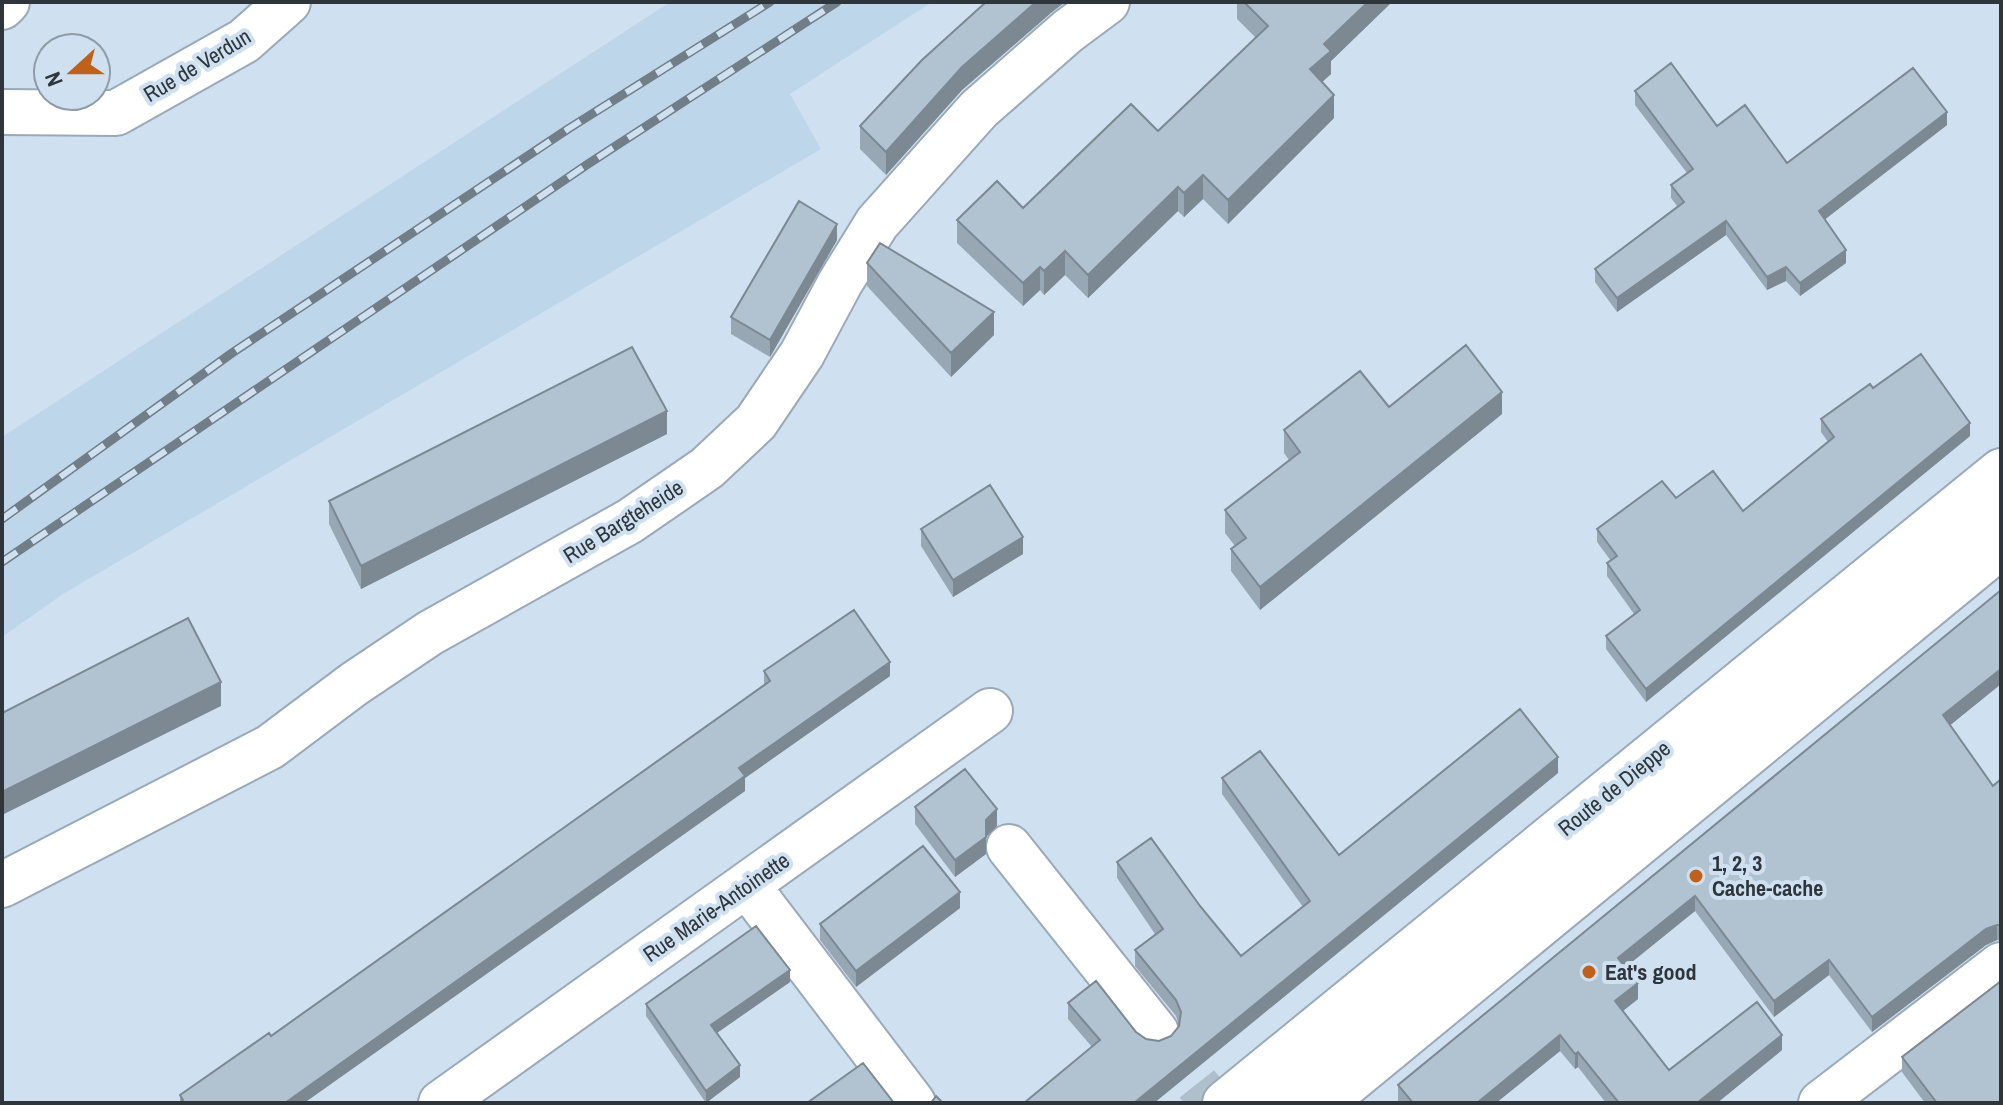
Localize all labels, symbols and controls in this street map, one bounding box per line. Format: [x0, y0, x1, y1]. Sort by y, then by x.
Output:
street label: Rue de Verdun [138, 21, 256, 109]
north arrow [32, 32, 112, 112]
text: N [37, 68, 70, 91]
street label: Rue Bargteheide [557, 472, 689, 570]
street label: Route de Dieppe [1552, 733, 1676, 843]
street label: Rue Marie-Antoinette [637, 845, 795, 969]
place label: 1, 2, 3 Cache-cache [1712, 848, 1823, 903]
marker: 1, 2, 3 Cache-cache [1687, 867, 1705, 885]
place label: Eat's good [1605, 957, 1697, 987]
marker: Eat's good [1580, 963, 1598, 981]

